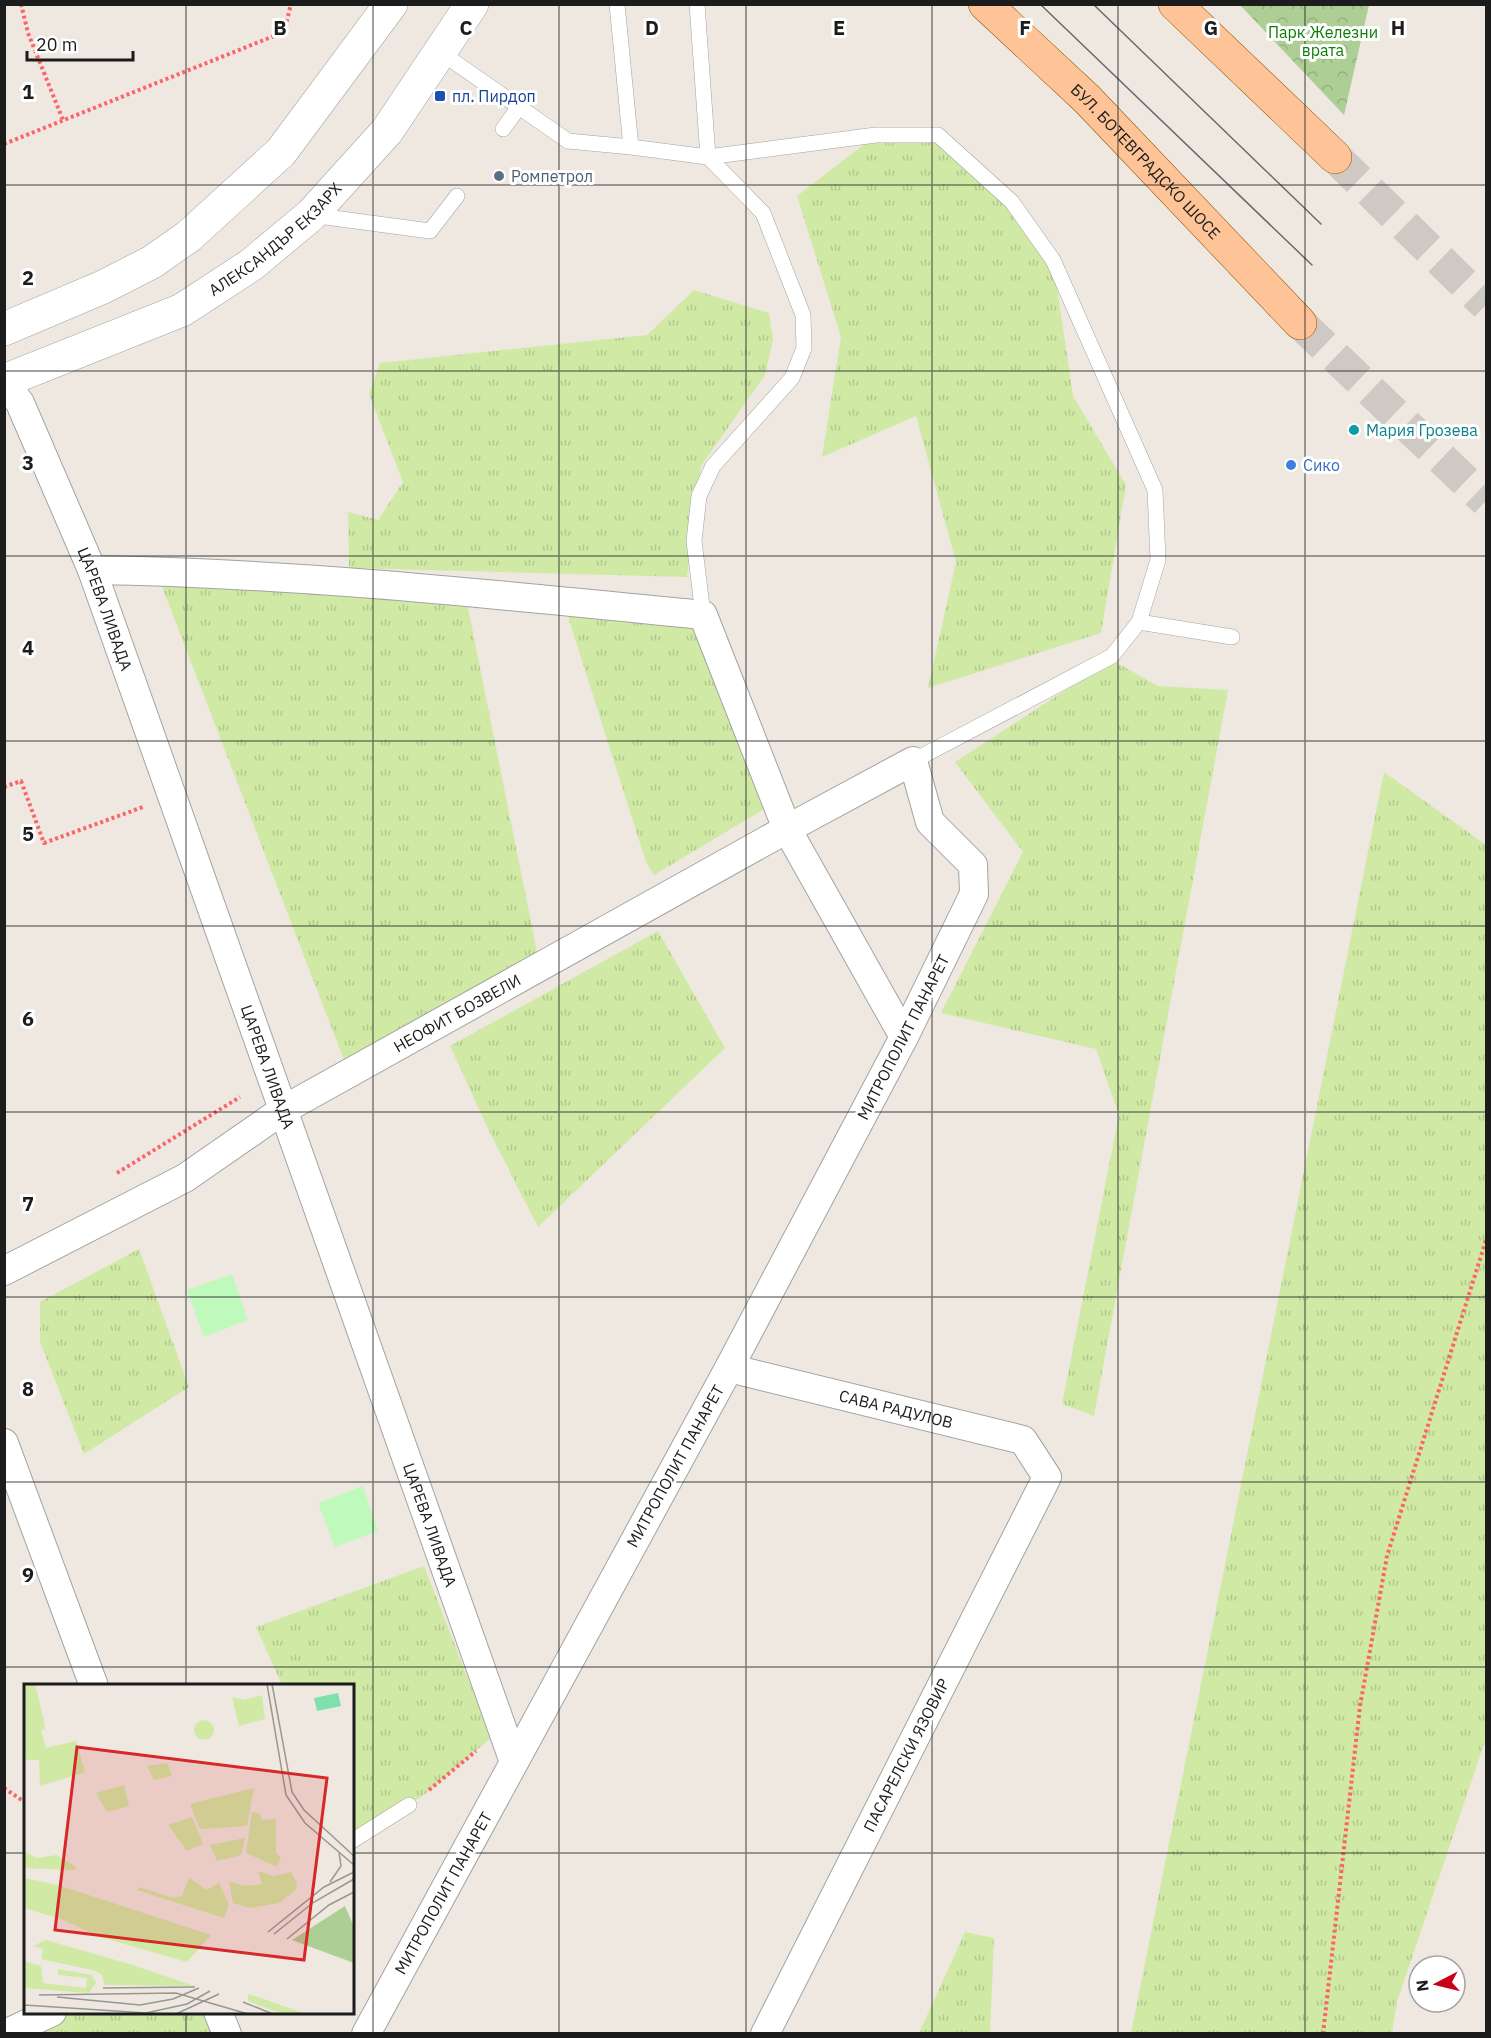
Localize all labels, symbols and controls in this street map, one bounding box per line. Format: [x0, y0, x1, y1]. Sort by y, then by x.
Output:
text: B [273, 14, 287, 41]
text: C [459, 14, 473, 41]
text: D [645, 14, 659, 41]
text: E [833, 14, 845, 41]
text: F [1019, 14, 1031, 41]
text: G [1204, 14, 1218, 41]
text: H [1391, 14, 1405, 41]
park label: Парк Железни врата [1268, 22, 1378, 60]
scale bar [27, 24, 134, 62]
text: 20 m [36, 33, 78, 56]
text: 1 [22, 78, 34, 105]
street label: БУЛ. БОТЕВГРАДСКО ШОСЕ [1067, 79, 1225, 243]
place label: пл. Пирдоп [452, 86, 536, 106]
marker: пл. Пирдоп [433, 89, 447, 103]
place label: Ромпетрол [511, 166, 593, 186]
marker: Ромпетрол [492, 169, 506, 183]
street label: АЛЕКСАНДЪР ЕКЗАРХ [205, 178, 346, 300]
text: 2 [22, 264, 34, 291]
place label: Мария Грозева [1366, 420, 1478, 440]
marker: Мария Грозева [1347, 423, 1361, 437]
text: 3 [22, 449, 34, 476]
place label: Сико [1303, 455, 1340, 475]
marker: Сико [1284, 458, 1298, 472]
street label: ЦАРЕВА ЛИВАДА [73, 544, 137, 673]
text: 4 [22, 634, 34, 661]
text: 5 [22, 820, 34, 847]
street label: МИТРОПОЛИТ ПАНАРЕТ [853, 951, 953, 1123]
street label: НЕОФИТ БОЗВЕЛИ [390, 970, 524, 1056]
street label: ЦАРЕВА ЛИВАДА [237, 1002, 299, 1131]
text: 6 [22, 1005, 34, 1032]
text: 7 [22, 1190, 34, 1217]
text: 8 [22, 1375, 34, 1402]
street label: МИТРОПОЛИТ ПАНАРЕТ [622, 1381, 728, 1551]
street label: САВА РАДУЛОВ [837, 1385, 955, 1432]
street label: ЦАРЕВА ЛИВАДА [399, 1460, 461, 1590]
text: 9 [22, 1561, 34, 1588]
street label: ПАСАРЕЛСКИ ЯЗОВИР [859, 1675, 953, 1835]
inset map [24, 1684, 354, 2014]
street label: МИТРОПОЛИТ ПАНАРЕТ [390, 1808, 496, 1978]
north arrow [1407, 1954, 1467, 2014]
text: N [1411, 1979, 1433, 1993]

